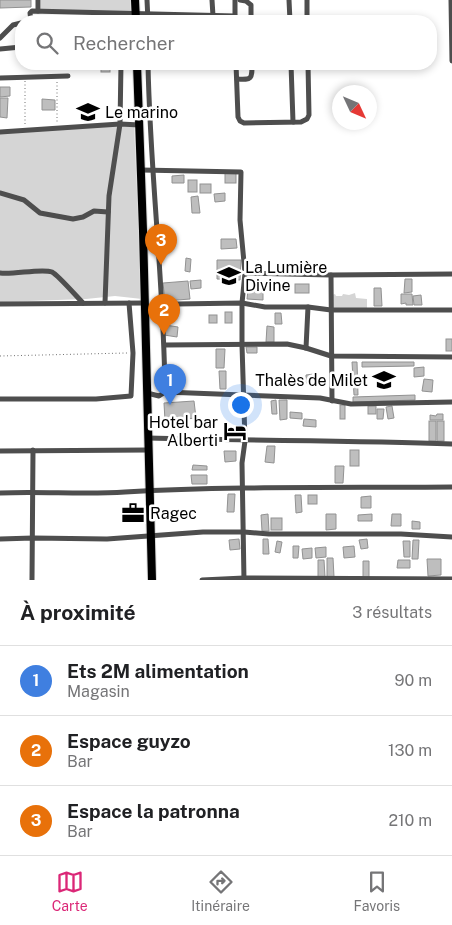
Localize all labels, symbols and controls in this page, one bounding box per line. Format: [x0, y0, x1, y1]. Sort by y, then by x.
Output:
search box [15, 15, 437, 70]
icon: search [33, 29, 61, 57]
text: Rechercher [73, 32, 175, 54]
north arrow [332, 85, 377, 130]
school or university icon: Le marino [75, 99, 101, 125]
place label: Le marino [105, 103, 178, 122]
pin: 3 [145, 224, 177, 265]
place label: La Lumière Divine [245, 258, 327, 295]
school or university icon: La Lumière Divine [216, 263, 242, 289]
pin: 2 [148, 294, 180, 335]
pin: 1 [154, 364, 186, 405]
school or university icon: Thalès de Milet [371, 367, 397, 393]
place label: Thalès de Milet [255, 371, 368, 390]
your location [228, 392, 254, 418]
place label: Hotel bar Alberti [149, 413, 218, 450]
hotel icon: Hotel bar Alberti [222, 418, 248, 444]
office icon: Ragec [120, 500, 146, 526]
place label: Ragec [150, 504, 197, 523]
text: À proximité [20, 600, 136, 625]
text: 3 résultats [352, 603, 432, 622]
text: Ets 2M alimentation [67, 660, 249, 682]
text: 1 [33, 671, 39, 690]
text: 90 m [395, 671, 432, 690]
text: Magasin [67, 682, 130, 701]
text: Espace guyzo [67, 730, 191, 752]
text: 2 [31, 741, 41, 760]
text: 130 m [388, 741, 432, 760]
text: Bar [67, 752, 93, 771]
text: Espace la patronna [67, 800, 240, 822]
text: 3 [31, 811, 41, 830]
text: 210 m [388, 811, 432, 830]
text: Bar [67, 822, 93, 841]
tab: Carte [52, 868, 88, 914]
tab: Itinéraire [191, 868, 250, 914]
tab: Favoris [354, 868, 400, 914]

